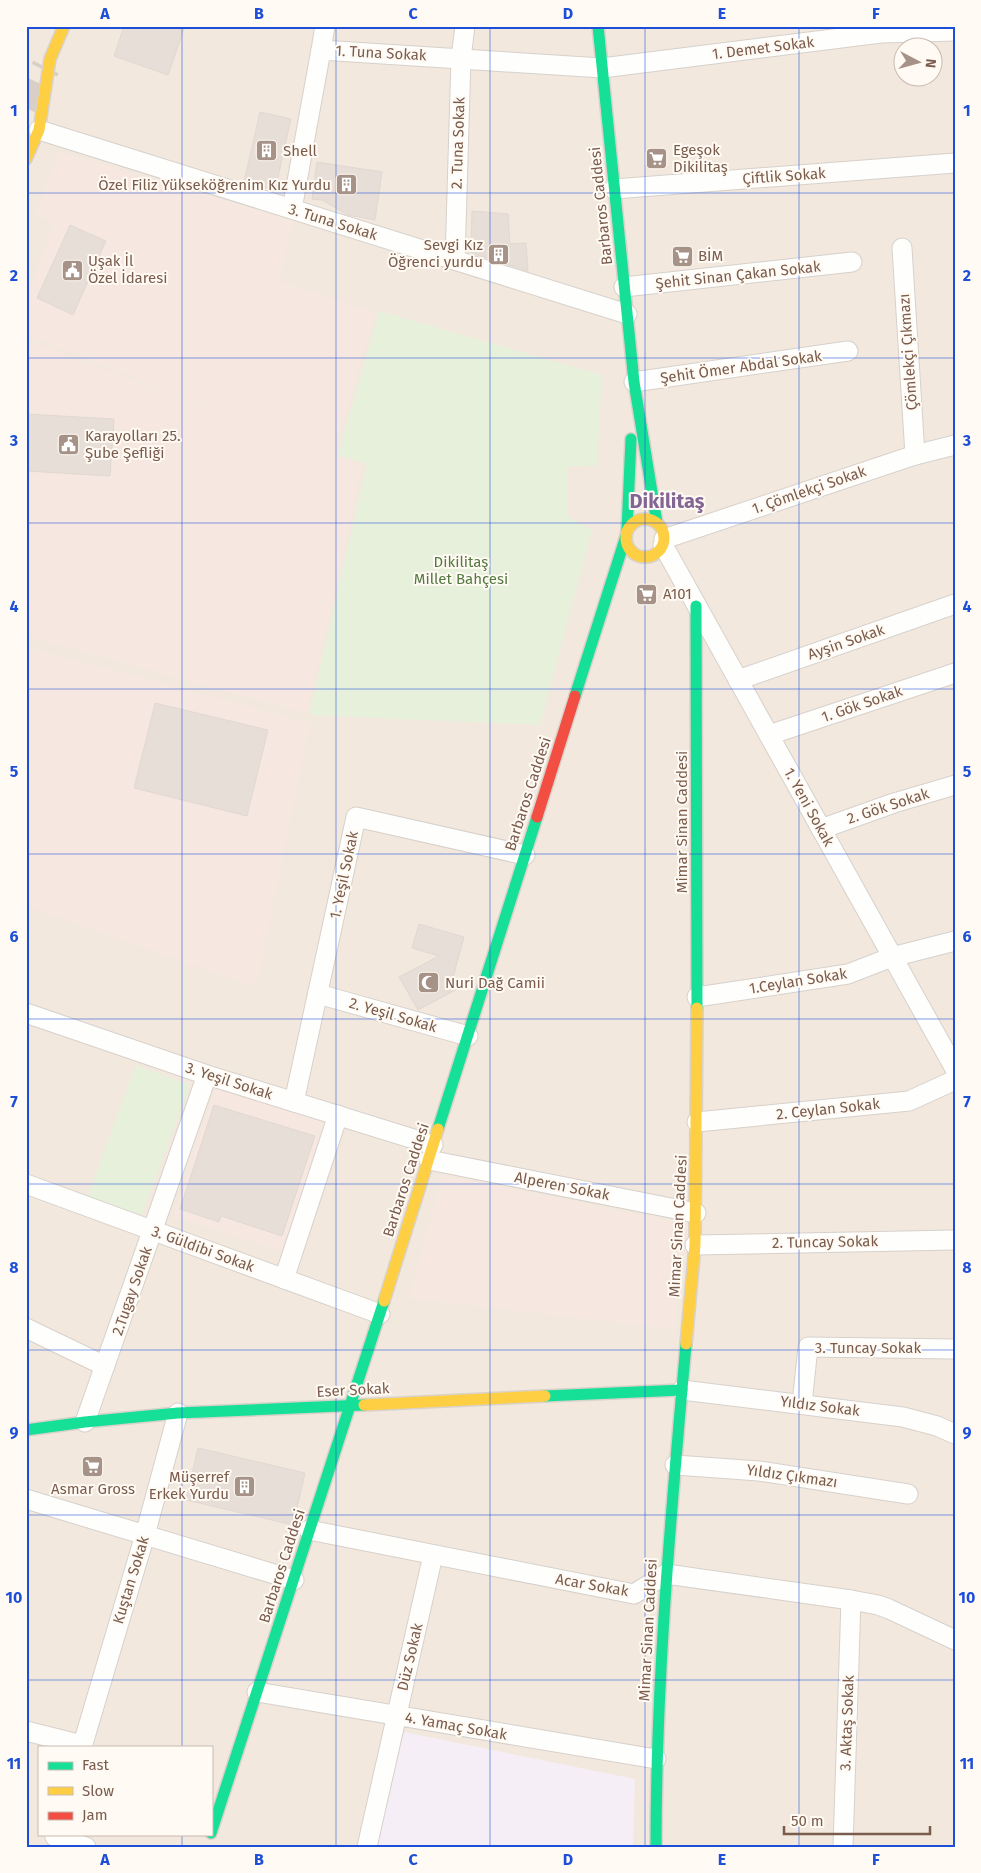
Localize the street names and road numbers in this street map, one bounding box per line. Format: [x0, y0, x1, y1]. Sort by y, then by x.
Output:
street label: 1. Demet Sokak [711, 33, 815, 63]
street label: 1. Tuna Sokak [335, 42, 427, 64]
street label: 2. Tuna Sokak [447, 96, 469, 189]
street label: Barbaros Caddesi [586, 146, 616, 266]
street label: Çiftlik Sokak [742, 164, 827, 188]
street label: 3. Tuna Sokak [286, 200, 380, 244]
street label: Şehit Sinan Çakan Sokak [655, 257, 822, 293]
street label: Çömlekçi Çıkmazı [895, 293, 921, 411]
street label: Şehit Ömer Abdal Sokak [659, 347, 823, 387]
street label: 1. Çömlekçi Sokak [750, 462, 869, 518]
street label: Ayşin Sokak [805, 620, 887, 664]
street label: 1. Gök Sokak [819, 682, 905, 726]
street label: Barbaros Caddesi [501, 735, 555, 853]
street label: Mimar Sinan Caddesi [673, 751, 691, 893]
street label: 1. Yeni Sokak [780, 765, 838, 850]
street label: 2. Gök Sokak [845, 784, 932, 828]
street label: 1. Yeşil Sokak [326, 829, 362, 921]
street label: 1.Ceylan Sokak [748, 964, 849, 998]
street label: 2. Yeşil Sokak [347, 994, 439, 1036]
street label: 3. Yeşil Sokak [183, 1058, 275, 1104]
street label: 2. Ceylan Sokak [775, 1095, 881, 1123]
street label: Barbaros Caddesi [379, 1121, 433, 1239]
street label: Mimar Sinan Caddesi [665, 1154, 691, 1298]
street label: Alperen Sokak [513, 1168, 611, 1204]
street label: 3. Güldibi Sokak [149, 1222, 257, 1276]
street label: 2. Tuncay Sokak [772, 1232, 879, 1252]
street label: 2.Tugay Sokak [108, 1244, 156, 1338]
street label: 3. Tuncay Sokak [815, 1339, 921, 1357]
street label: Eser Sokak [316, 1379, 390, 1401]
street label: Yıldız Sokak [779, 1392, 861, 1420]
street label: Yıldız Çıkmazı [745, 1461, 839, 1491]
street label: Barbaros Caddesi [255, 1507, 309, 1625]
street label: Kuştan Sokak [109, 1534, 153, 1626]
street label: Mimar Sinan Caddesi [635, 1558, 661, 1702]
street label: Acar Sokak [554, 1570, 630, 1600]
street label: Düz Sokak [393, 1621, 427, 1693]
street label: 3. Aktaş Sokak [836, 1674, 858, 1771]
street label: 4. Yamaç Sokak [404, 1708, 509, 1744]

